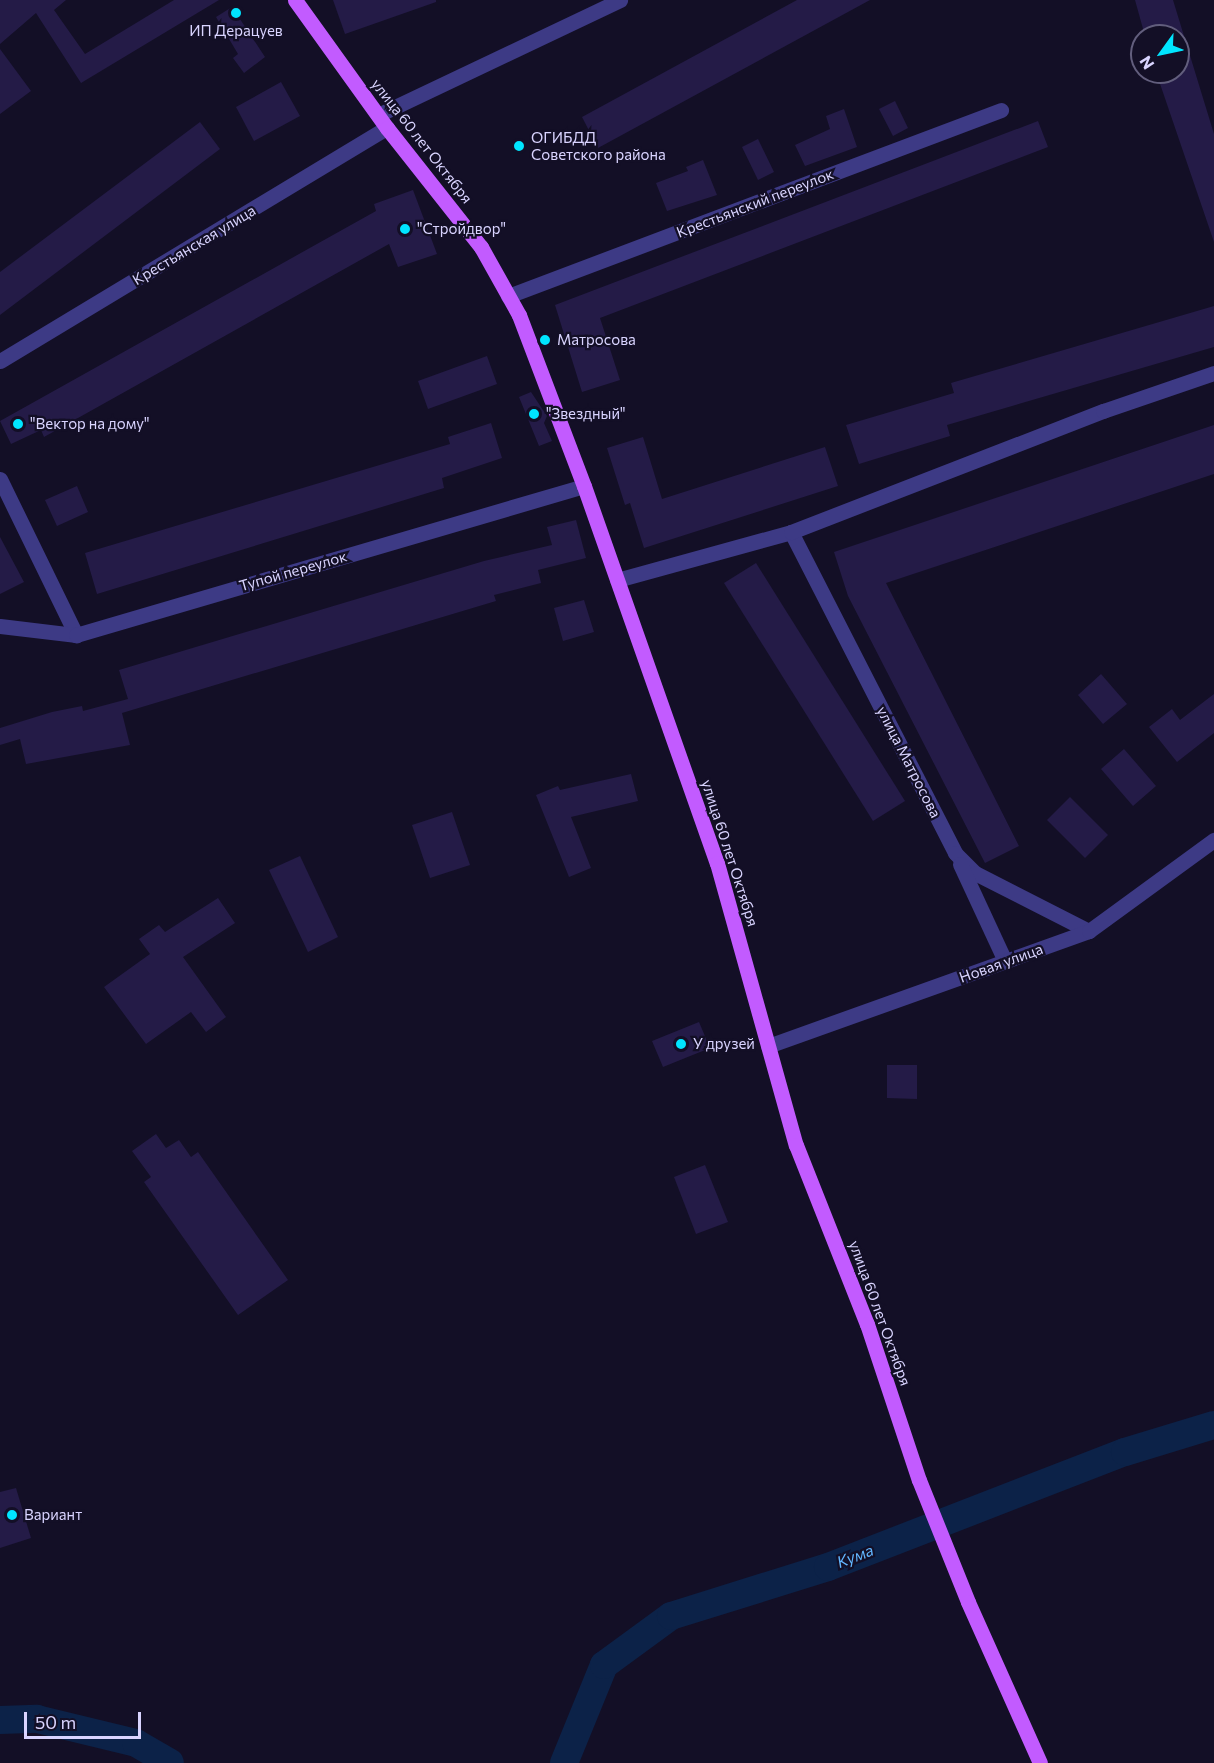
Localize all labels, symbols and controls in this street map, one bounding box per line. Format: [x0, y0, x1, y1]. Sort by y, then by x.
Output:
marker: ИП Дерацуев [229, 6, 243, 20]
place label: ИП Дерацуев [189, 22, 283, 40]
north arrow [1130, 24, 1190, 84]
text: N [1135, 53, 1157, 73]
street label: улица 60 лет Октября [368, 75, 476, 207]
place label: ОГИБДД Советского района [531, 128, 666, 163]
marker: ОГИБДД Советского района [512, 139, 526, 153]
street label: Крестьянский переулок [674, 165, 836, 241]
street label: Крестьянская улица [129, 201, 259, 289]
place label: "Стройдвор" [417, 220, 506, 238]
marker: "Стройдвор" [398, 222, 412, 236]
place label: Матросова [557, 331, 636, 349]
marker: Матросова [538, 333, 552, 347]
place label: "Звездный" [546, 405, 626, 423]
marker: "Звездный" [527, 407, 541, 421]
place label: "Вектор на дому" [30, 415, 150, 433]
marker: "Вектор на дому" [11, 417, 25, 431]
street label: Тупой переулок [237, 547, 349, 595]
street label: улица Матросова [873, 703, 945, 821]
street label: улица 60 лет Октября [698, 777, 762, 929]
street label: Новая улица [957, 940, 1045, 986]
place label: У друзей [693, 1035, 755, 1053]
marker: У друзей [674, 1037, 688, 1051]
street label: улица 60 лет Октября [845, 1238, 915, 1388]
place label: Вариант [24, 1506, 82, 1524]
marker: Вариант [5, 1508, 19, 1522]
water label: Кума [834, 1540, 876, 1572]
scale bar [27, 1700, 144, 1738]
text: 50 m [35, 1711, 76, 1733]

